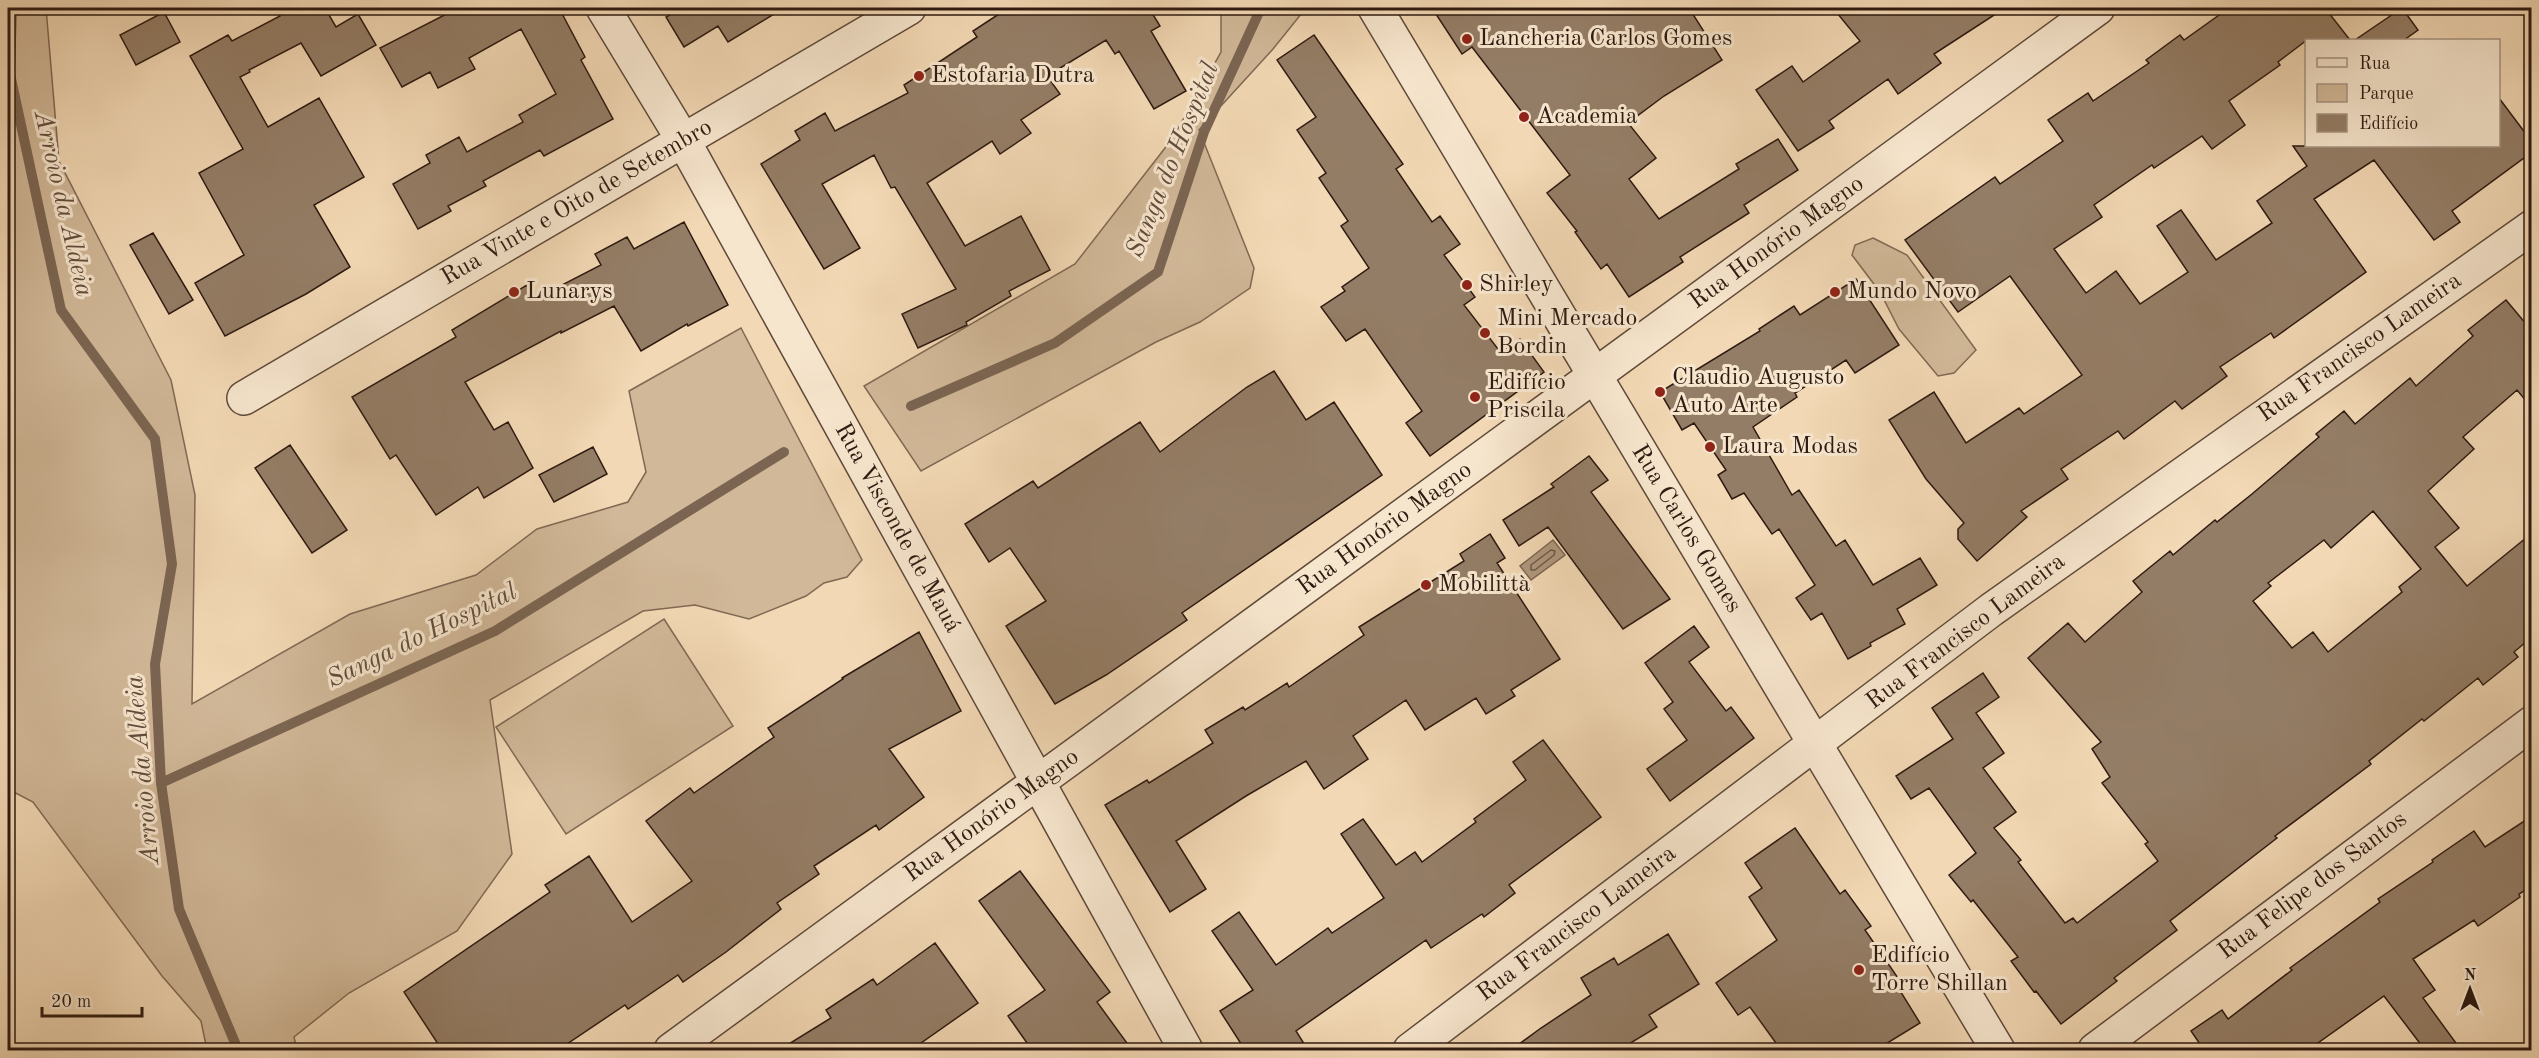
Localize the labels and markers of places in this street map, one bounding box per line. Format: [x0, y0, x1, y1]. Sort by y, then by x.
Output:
place label: Lancheria Carlos Gomes [1479, 27, 1732, 51]
marker: Lancheria Carlos Gomes [1460, 32, 1474, 46]
place label: Estofaria Dutra [931, 64, 1095, 88]
marker: Estofaria Dutra [912, 69, 926, 83]
place label: Academia [1536, 105, 1638, 129]
marker: Academia [1517, 110, 1531, 124]
place label: Shirley [1479, 273, 1554, 297]
marker: Shirley [1460, 278, 1474, 292]
place label: Lunarys [526, 280, 613, 304]
place label: Mundo Novo [1847, 280, 1977, 304]
marker: Lunarys [507, 285, 521, 299]
marker: Mundo Novo [1828, 285, 1842, 299]
place label: Mini Mercado Bordin [1497, 307, 1638, 359]
marker: Mini Mercado Bordin [1478, 326, 1492, 340]
place label: Claudio Augusto Auto Arte [1672, 366, 1845, 418]
place label: Edifício Priscila [1487, 371, 1566, 423]
marker: Claudio Augusto Auto Arte [1653, 385, 1667, 399]
marker: Edifício Priscila [1468, 390, 1482, 404]
place label: Laura Modas [1722, 435, 1858, 459]
marker: Laura Modas [1703, 440, 1717, 454]
place label: Mobilittà [1438, 573, 1531, 597]
marker: Mobilittà [1419, 578, 1433, 592]
place label: Edifício Torre Shillan [1871, 944, 2008, 996]
marker: Edifício Torre Shillan [1852, 963, 1866, 977]

